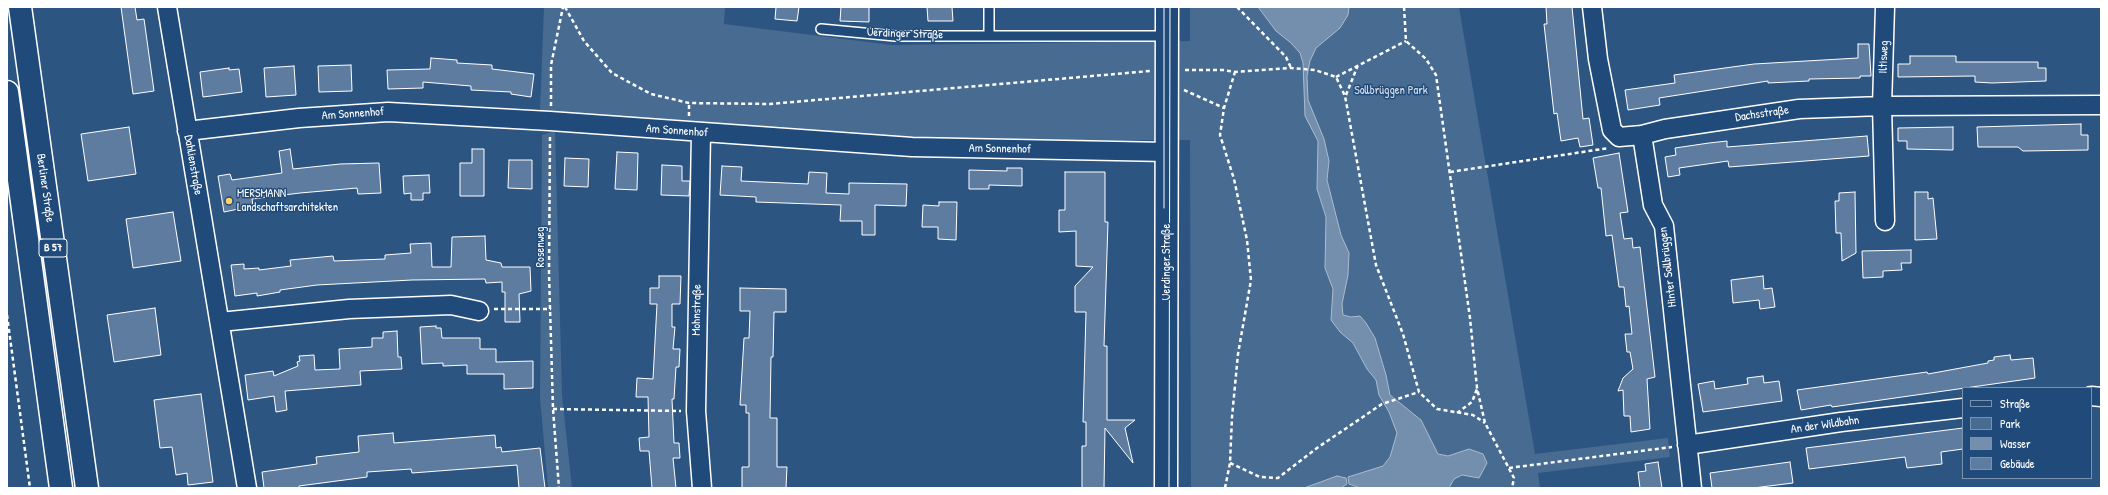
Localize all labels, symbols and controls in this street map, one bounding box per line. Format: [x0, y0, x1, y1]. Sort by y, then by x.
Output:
street label: Uerdinger Straße [867, 25, 943, 43]
street label: Iltisweg [1876, 40, 1892, 74]
park label: Sollbrüggen Park [1354, 84, 1428, 98]
street label: Dachsstraße [1734, 103, 1790, 125]
street label: Am Sonnenhof [321, 105, 385, 123]
street label: Am Sonnenhof [645, 122, 709, 140]
street label: Dahlienstraße [181, 134, 205, 196]
street label: Am Sonnenhof [969, 141, 1031, 157]
street label: Berliner Straße [33, 153, 57, 223]
place label: MERSMANN Landschaftsarchitekten [237, 187, 338, 215]
marker: MERSMANN Landschaftsarchitekten [224, 196, 234, 206]
street label: Uerdinger Straße [1160, 224, 1174, 300]
street label: Hinter Sollbrüggen [1656, 226, 1680, 308]
street label: Rosenweg [534, 227, 548, 267]
road number: B 57 [39, 239, 67, 257]
street label: Mohnstraße [689, 284, 705, 336]
legend [1962, 387, 2092, 479]
text: Straße [2000, 395, 2030, 412]
street label: An der Wildbahn [1790, 413, 1860, 437]
text: Park [2000, 415, 2020, 432]
text: Wasser [2000, 435, 2031, 452]
text: Gebäude [2000, 455, 2034, 472]

